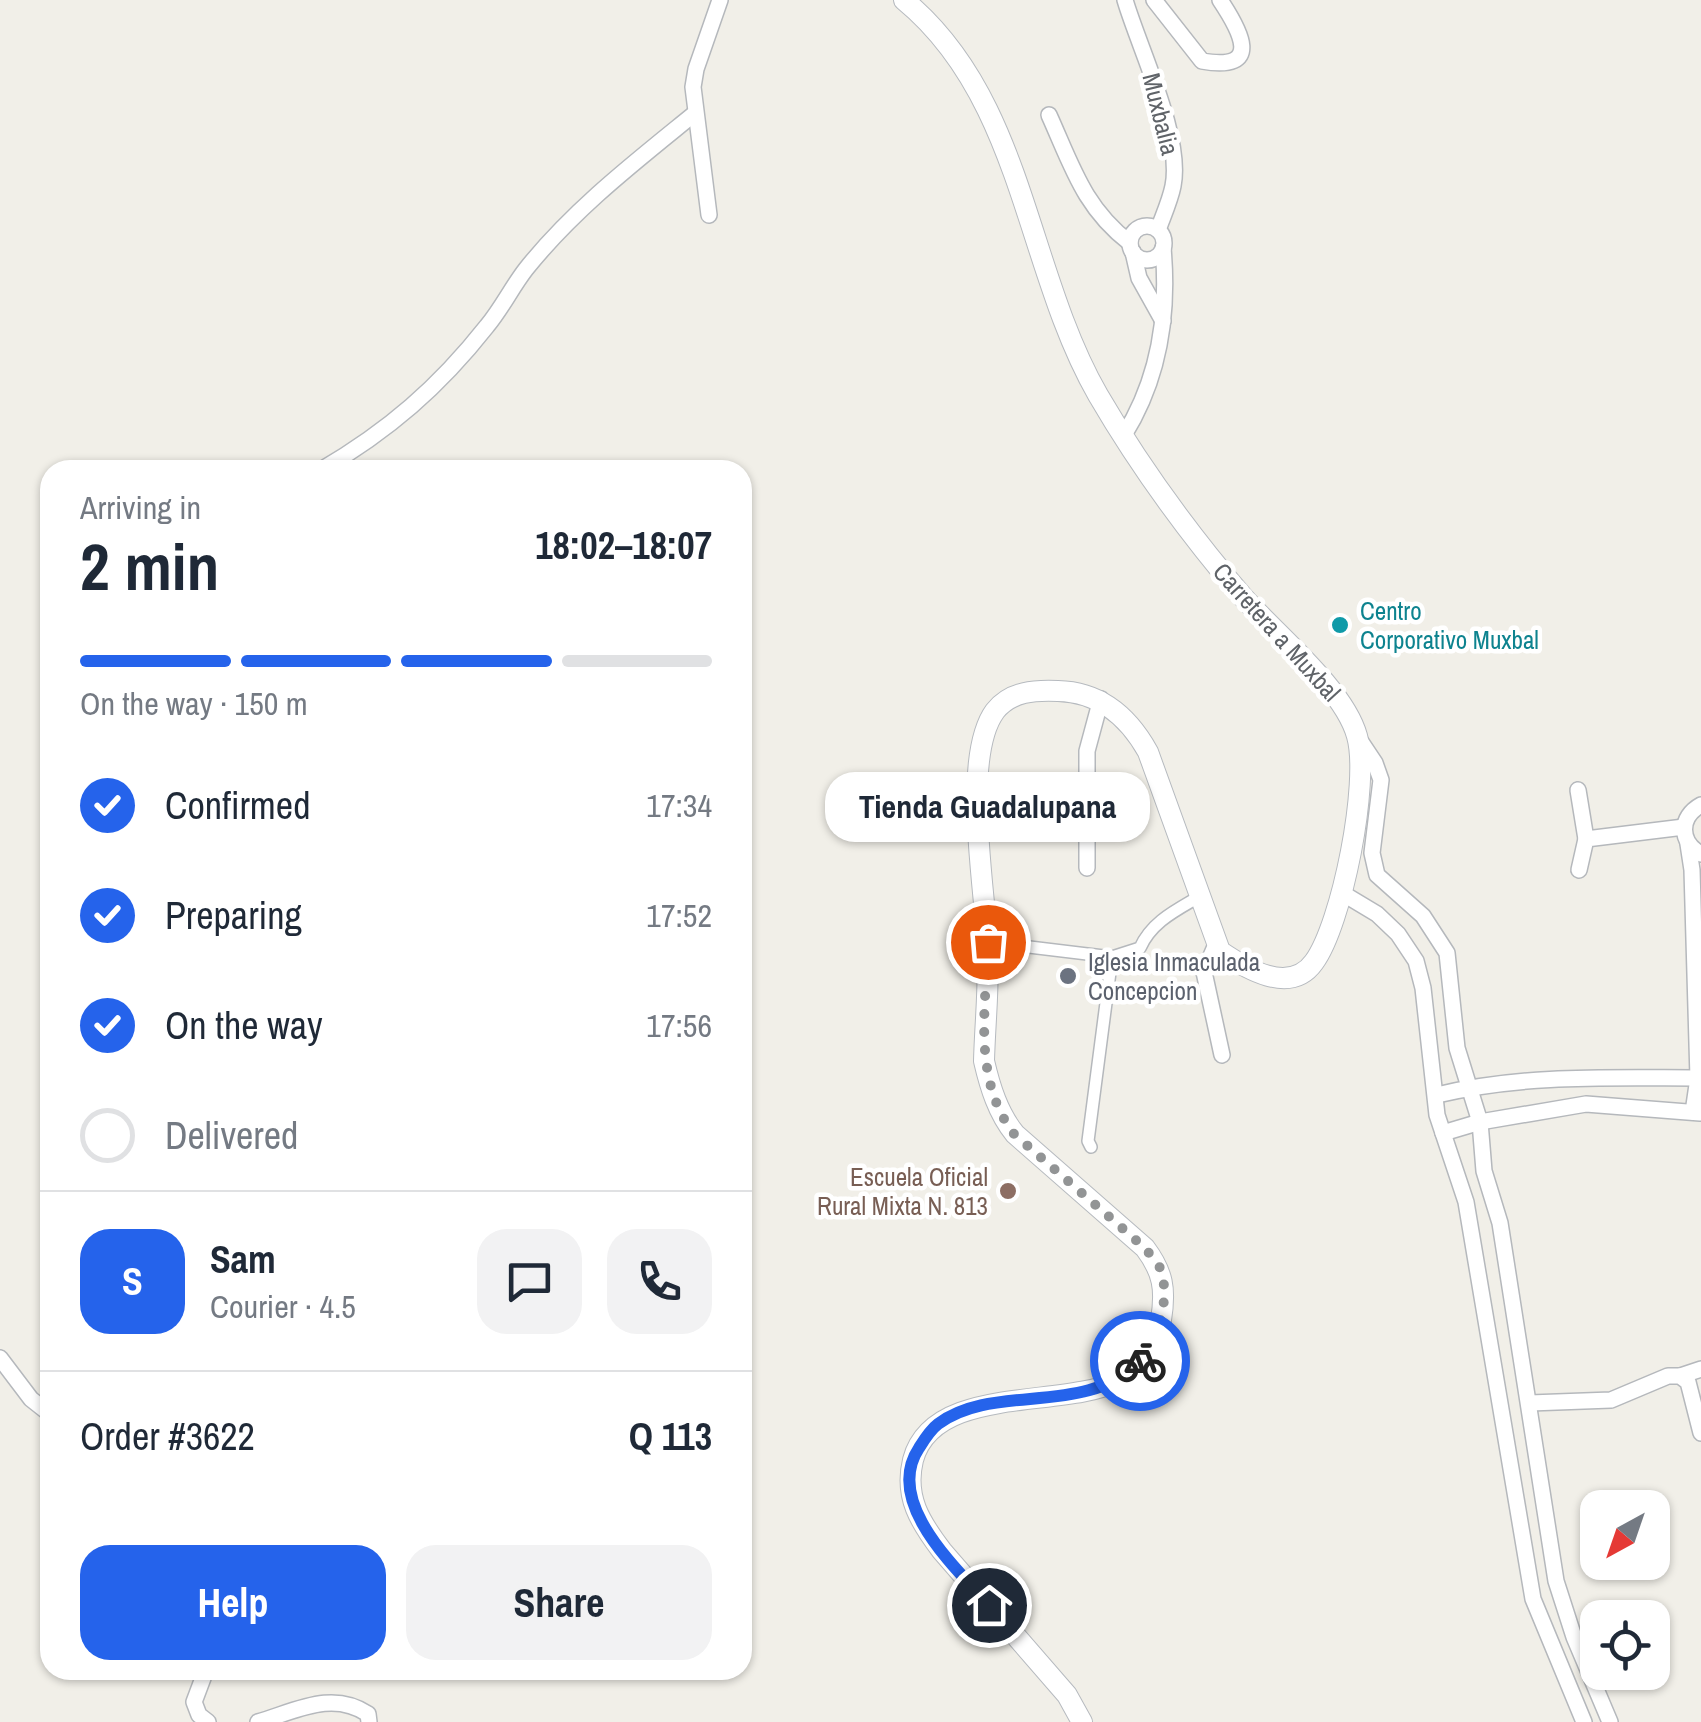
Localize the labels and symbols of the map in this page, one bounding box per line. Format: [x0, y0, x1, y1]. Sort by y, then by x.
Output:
street label: Muxbalia [1134, 70, 1188, 159]
street label: Carretera a Muxbal [1206, 555, 1348, 709]
place label: Centro Corporativo Muxbal [1360, 594, 1539, 657]
marker: Centro Corporativo Muxbal [1329, 614, 1351, 636]
callout: Tienda Guadalupana [826, 772, 1150, 842]
pin [946, 900, 1031, 985]
place label: Iglesia Inmaculada Concepcion [1088, 945, 1261, 1008]
marker: Iglesia Inmaculada Concepcion [1057, 965, 1079, 987]
place label: Escuela Oficial Rural Mixta N. 813 [817, 1160, 988, 1223]
marker: Escuela Oficial Rural Mixta N. 813 [997, 1180, 1019, 1202]
courier [1090, 1311, 1190, 1411]
north arrow [1580, 1490, 1670, 1580]
pin [947, 1563, 1032, 1648]

